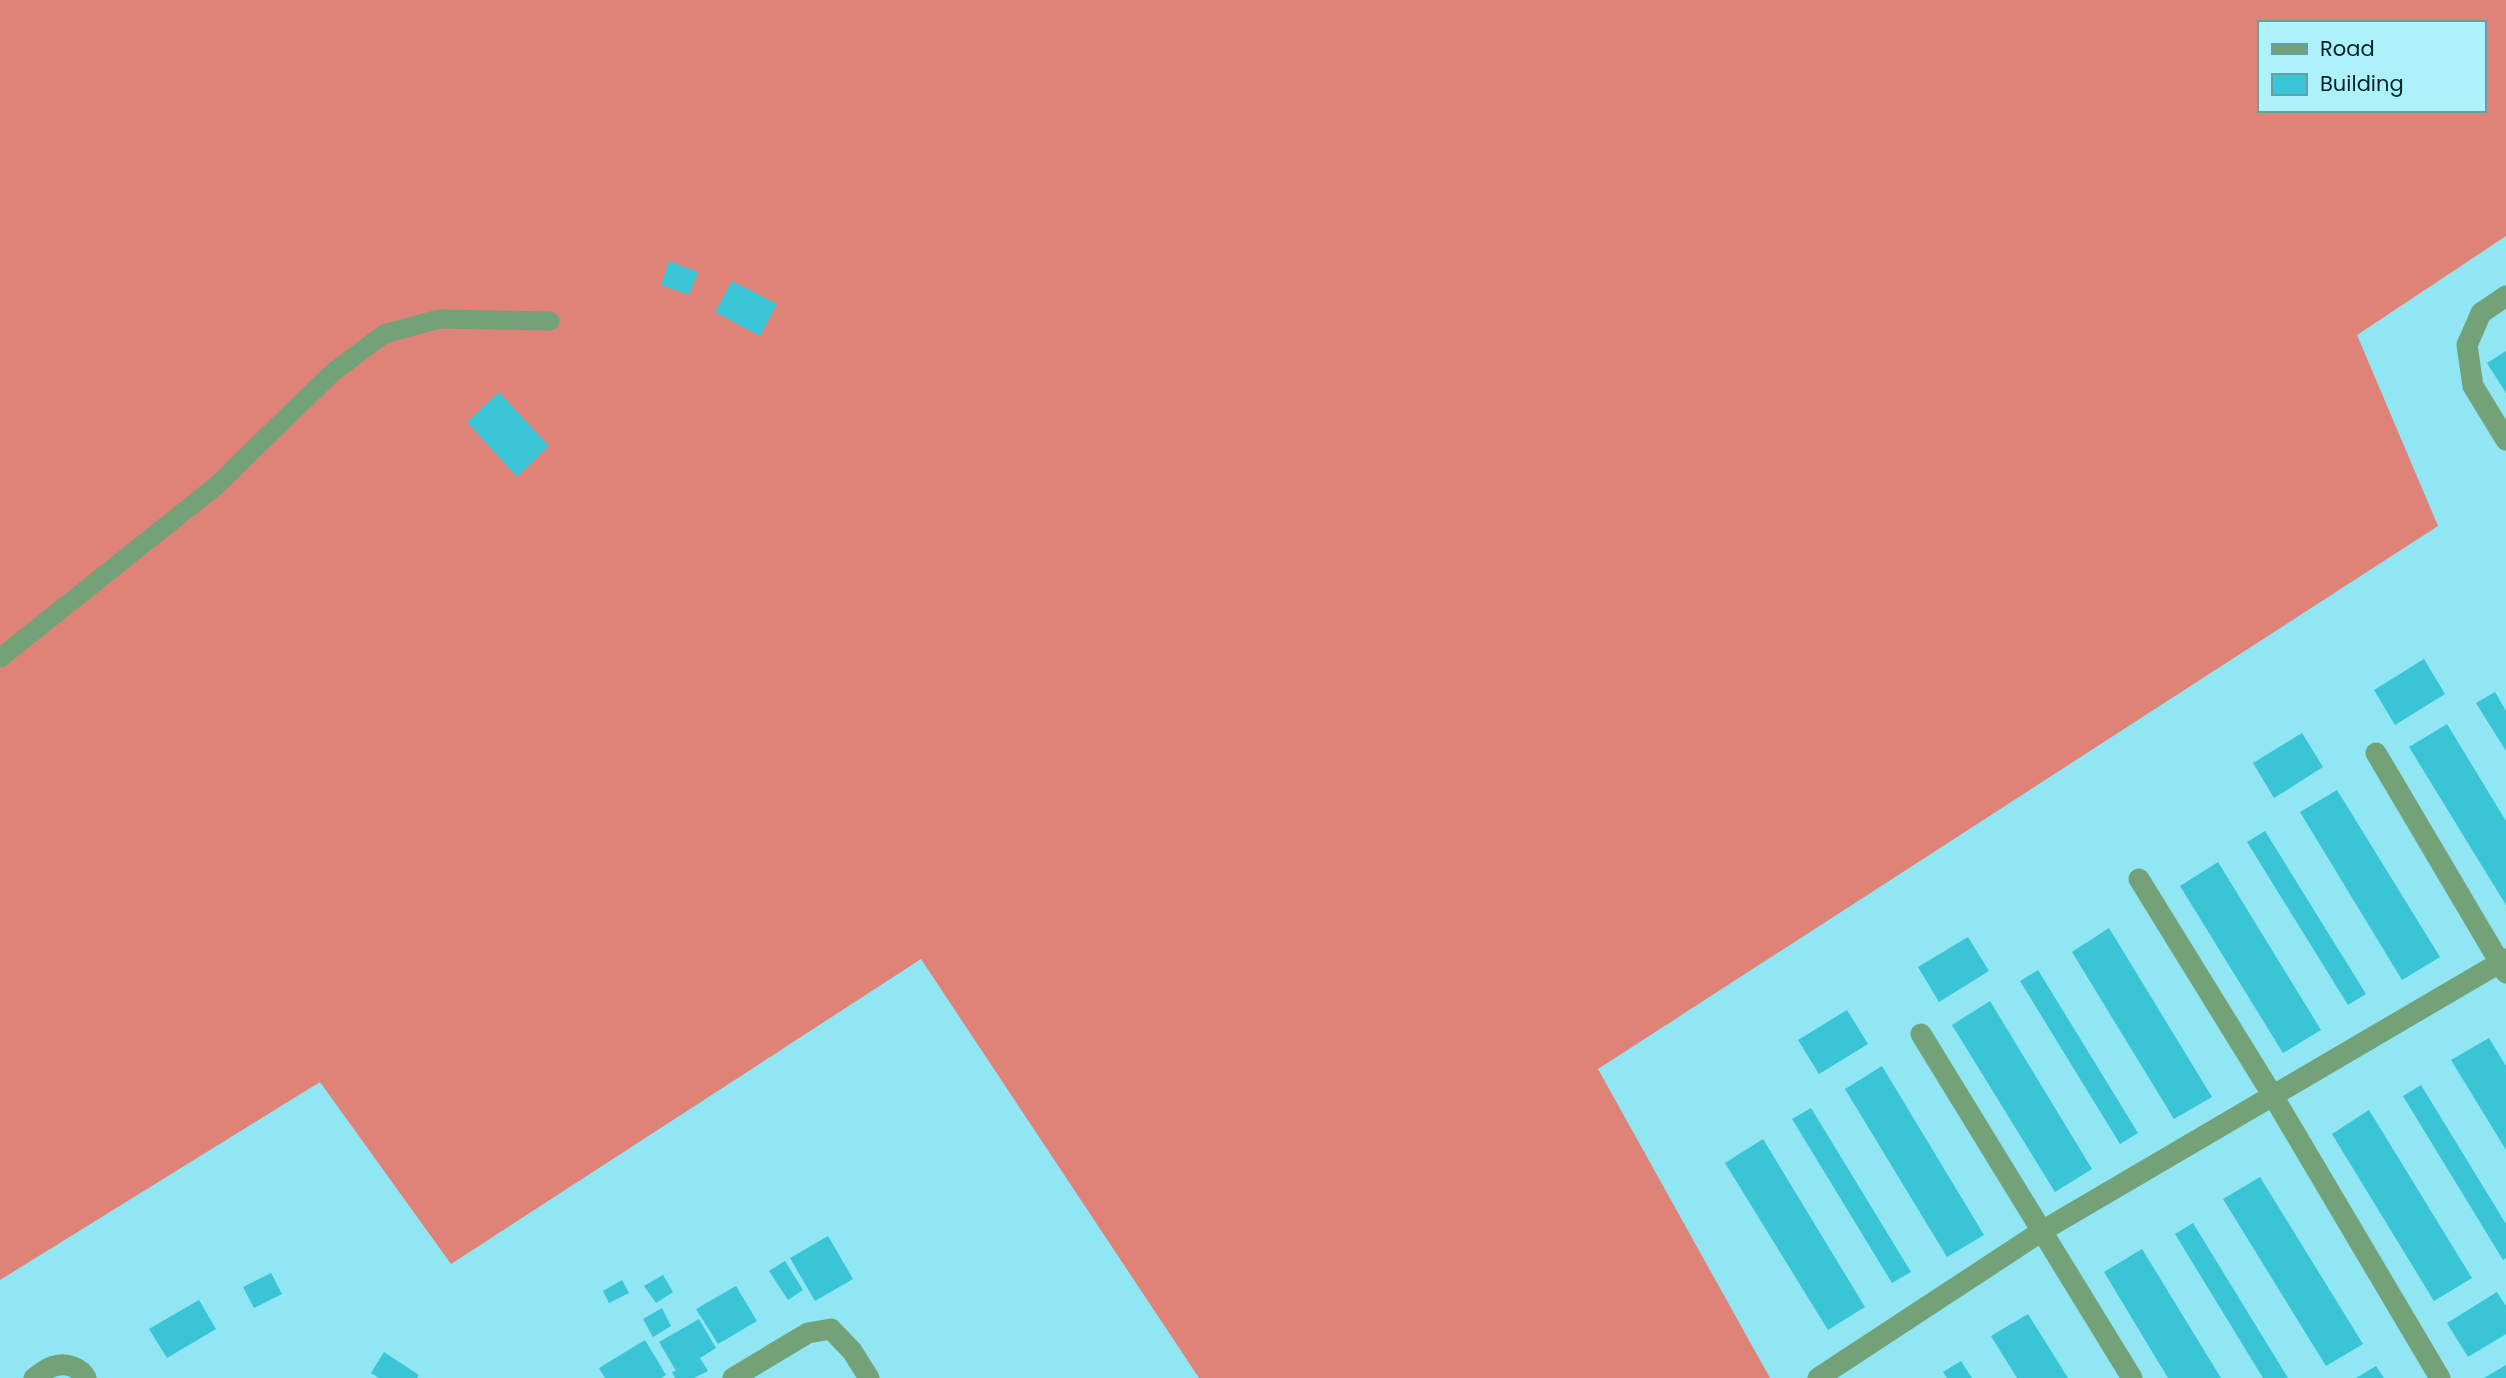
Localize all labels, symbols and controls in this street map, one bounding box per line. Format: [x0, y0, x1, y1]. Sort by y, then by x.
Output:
legend [2258, 21, 2485, 112]
text: Road [2320, 34, 2375, 63]
text: Building [2320, 69, 2404, 98]

